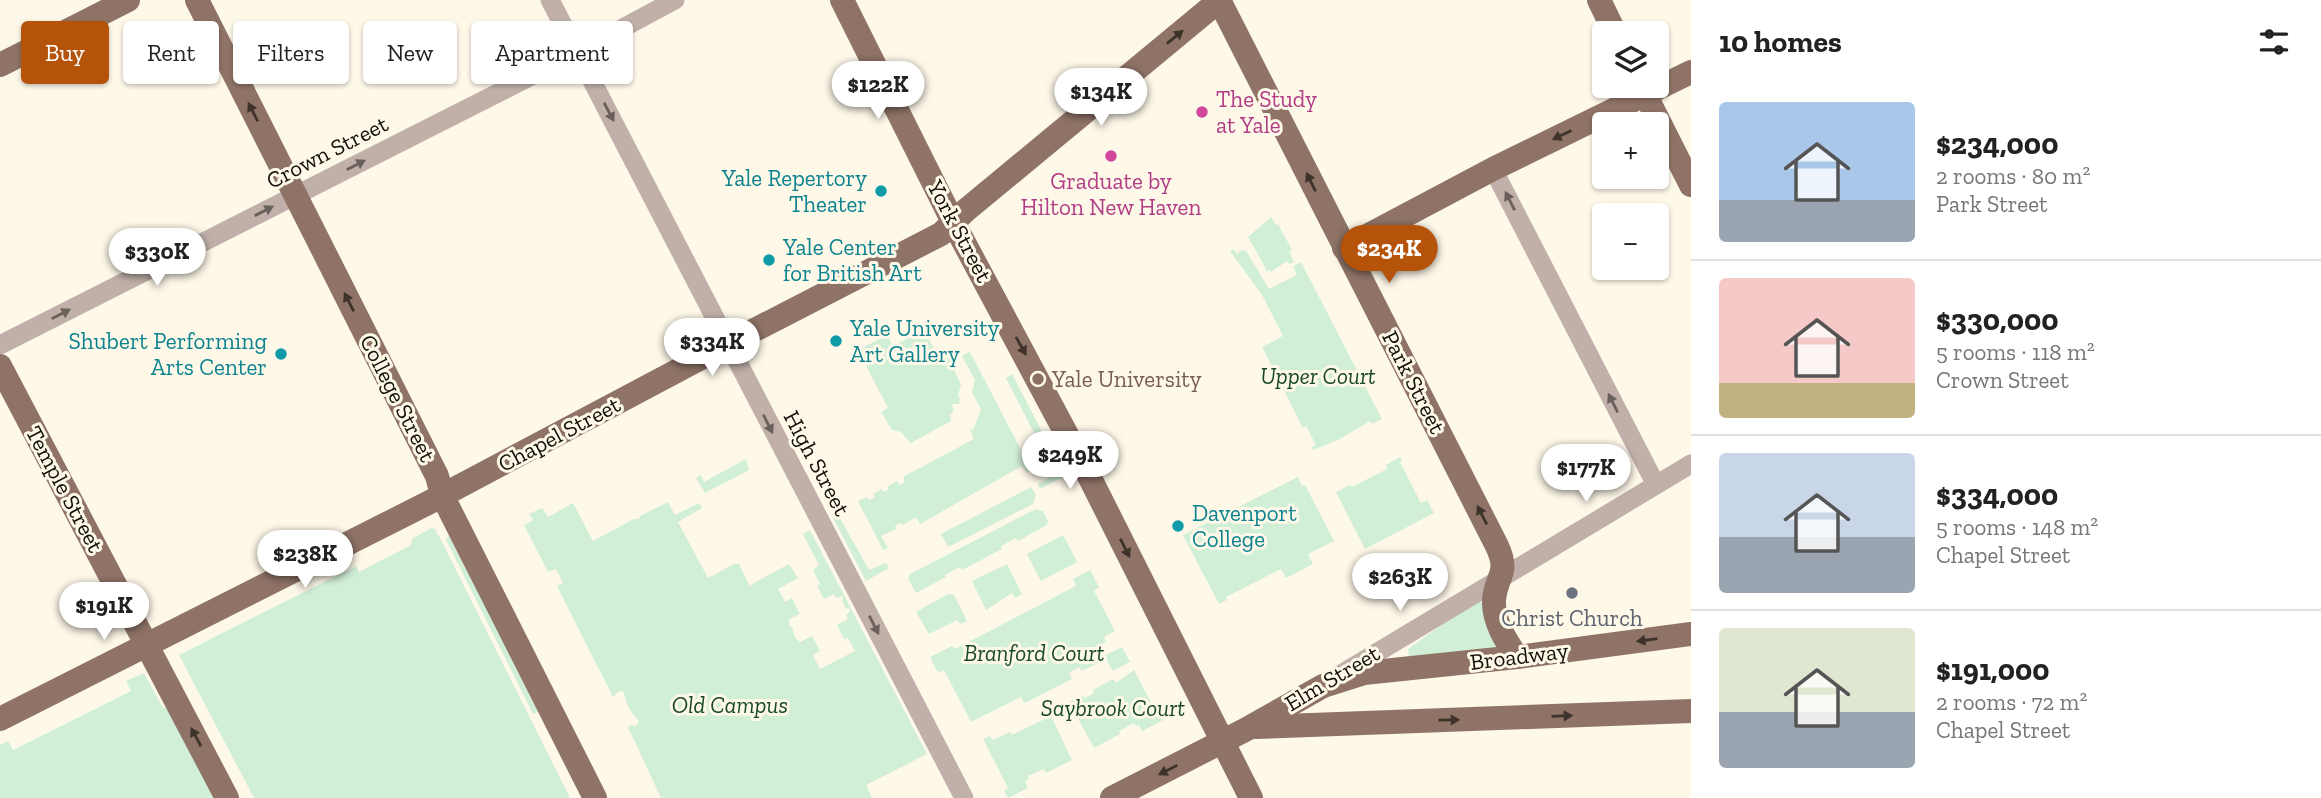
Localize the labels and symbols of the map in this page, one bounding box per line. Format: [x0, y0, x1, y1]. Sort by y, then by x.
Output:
one-way arrow [1167, 30, 1184, 45]
pin: $122K [829, 61, 927, 121]
pin: $134K [1052, 68, 1150, 128]
place label: The Study at Yale [1216, 85, 1317, 139]
one-way arrow [248, 102, 259, 122]
one-way arrow [603, 102, 615, 122]
marker: The Study at Yale [1194, 104, 1210, 120]
street label: Crown Street [262, 109, 393, 195]
one-way arrow [1552, 129, 1572, 141]
marker: Graduate by Hilton New Haven [1103, 148, 1119, 164]
one-way arrow [346, 159, 366, 170]
place label: Yale Repertory Theater [721, 164, 867, 218]
place label: Graduate by Hilton New Haven [1020, 167, 1202, 221]
one-way arrow [1305, 172, 1316, 192]
street label: York Street [921, 174, 999, 287]
marker: Yale Repertory Theater [873, 183, 889, 199]
one-way arrow [1504, 190, 1516, 210]
one-way arrow [254, 205, 274, 216]
pin: $234K [1340, 226, 1438, 285]
pin: $330K [108, 229, 206, 288]
place label: Yale Center for British Art [782, 233, 922, 287]
marker: Yale Center for British Art [761, 252, 777, 268]
one-way arrow [343, 292, 355, 312]
one-way arrow [51, 308, 71, 319]
place label: Yale University Art Gallery [849, 314, 1000, 368]
pin: $334K [663, 318, 761, 378]
street label: Park Street [1376, 326, 1452, 438]
place label: Shubert Performing Arts Center [69, 327, 267, 381]
street label: College Street [354, 330, 442, 467]
marker: Yale University Art Gallery [828, 333, 844, 349]
one-way arrow [1015, 336, 1027, 356]
marker: Shubert Performing Arts Center [273, 346, 289, 362]
park label: Upper Court [1260, 362, 1376, 390]
place label: Yale University [1051, 365, 1202, 393]
marker: Yale University [1030, 371, 1046, 387]
street label: Chapel Street [493, 390, 625, 478]
one-way arrow [1608, 393, 1619, 413]
street label: High Street [778, 406, 857, 521]
one-way arrow [762, 414, 774, 434]
street label: Temple Street [20, 421, 110, 557]
pin: $249K [1021, 432, 1119, 491]
pin: $177K [1537, 444, 1635, 504]
place label: Davenport College [1192, 499, 1297, 553]
one-way arrow [1476, 505, 1487, 525]
marker: Davenport College [1170, 518, 1186, 534]
pin: $238K [256, 530, 354, 590]
one-way arrow [1119, 538, 1130, 558]
pin: $263K [1351, 554, 1449, 613]
pin: $191K [55, 582, 153, 642]
marker: Christ Church [1564, 585, 1580, 601]
place label: Christ Church [1501, 604, 1643, 632]
one-way arrow [869, 615, 880, 635]
one-way arrow [1635, 635, 1657, 646]
street label: Broadway [1468, 636, 1570, 676]
park label: Branford Court [964, 639, 1104, 667]
street label: Elm Street [1280, 639, 1385, 717]
park label: Old Campus [672, 691, 788, 719]
park label: Saybrook Court [1041, 694, 1185, 722]
one-way arrow [1551, 711, 1573, 722]
one-way arrow [1438, 714, 1460, 725]
one-way arrow [190, 728, 202, 747]
one-way arrow [1157, 764, 1177, 776]

